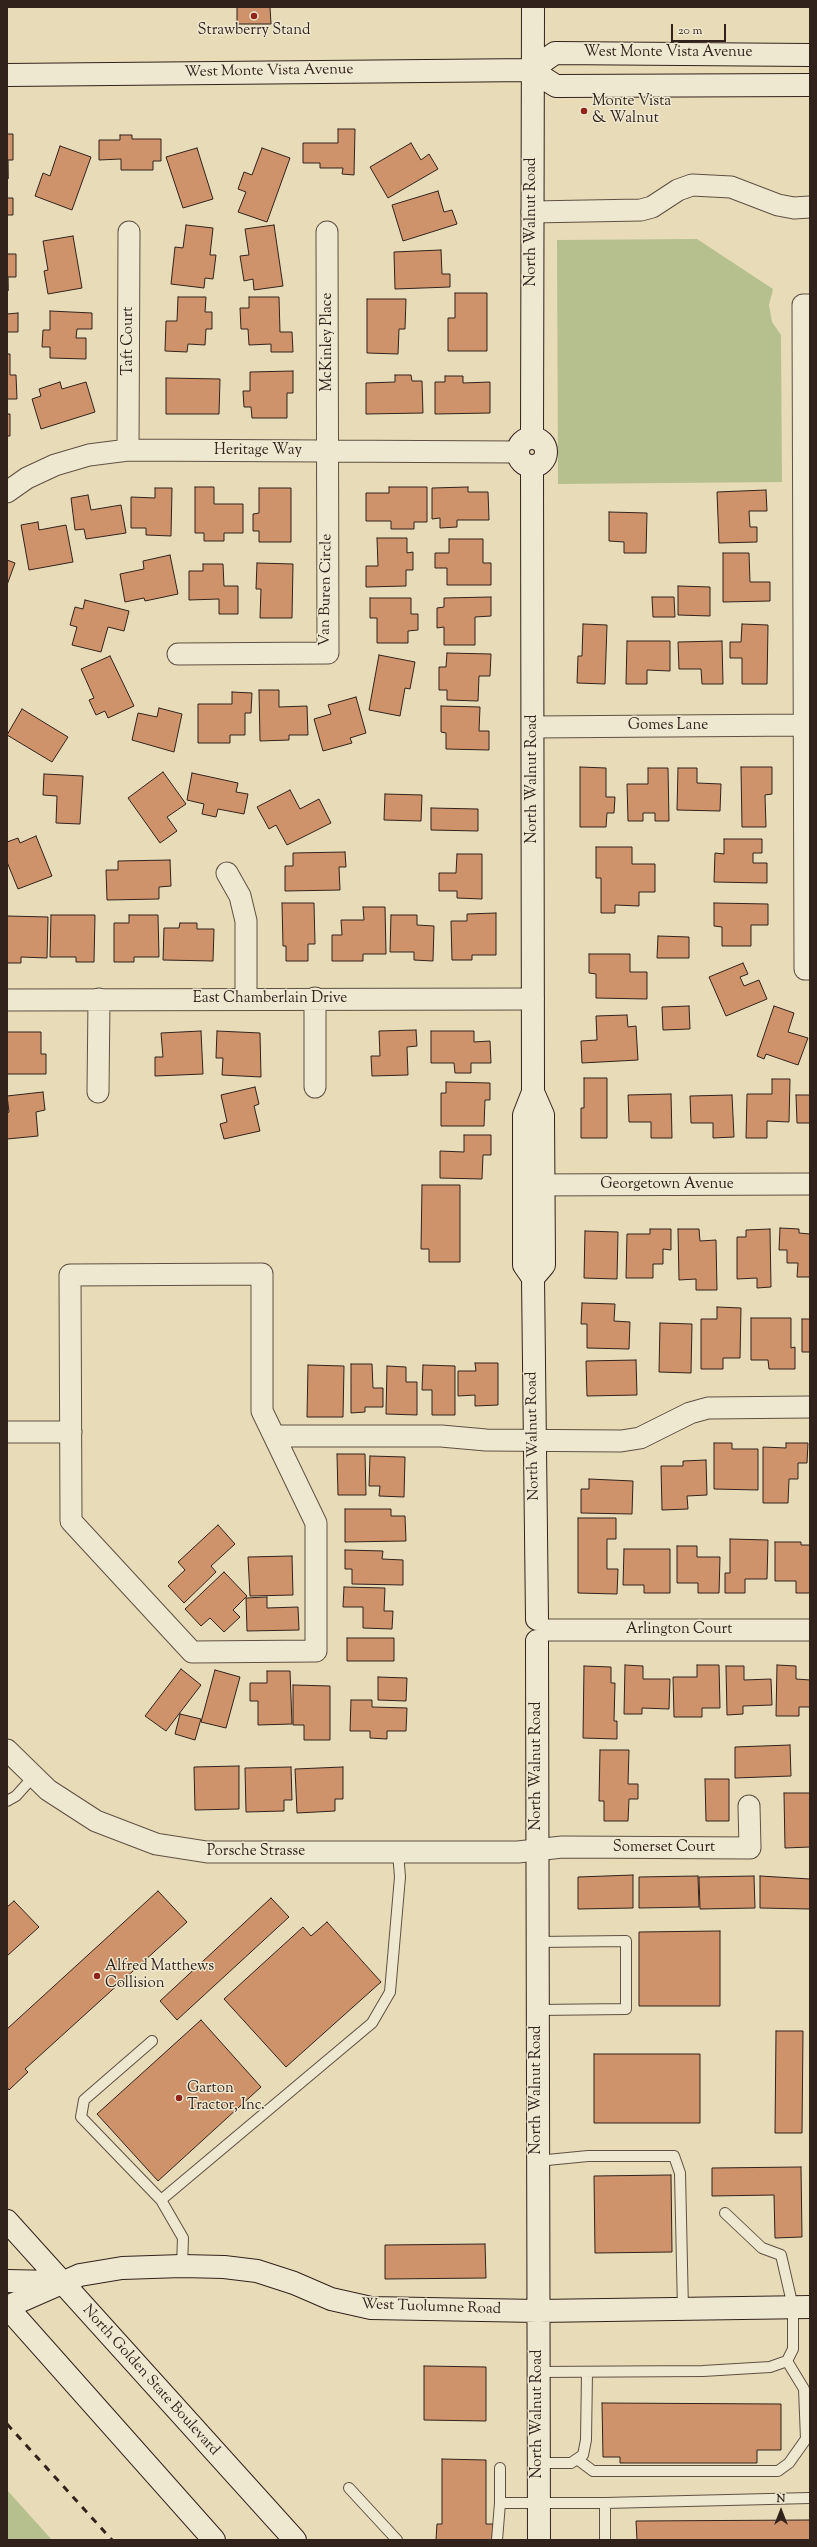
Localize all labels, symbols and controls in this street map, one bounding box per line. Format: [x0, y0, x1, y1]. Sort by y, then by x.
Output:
marker: Strawberry Stand [249, 11, 259, 21]
scale bar [673, 16, 728, 42]
place label: Strawberry Stand [198, 22, 310, 40]
text: 20 m [678, 22, 702, 40]
street label: West Monte Vista Avenue [584, 44, 752, 62]
street label: West Monte Vista Avenue [184, 62, 354, 82]
place label: Monte Vista & Walnut [592, 93, 671, 128]
marker: Monte Vista & Walnut [579, 106, 589, 116]
street label: North Walnut Road [523, 158, 541, 286]
street label: McKinley Place [319, 293, 337, 391]
street label: Taft Court [120, 307, 138, 375]
street label: Heritage Way [214, 442, 302, 460]
street label: Van Buren Circle [317, 534, 337, 646]
street label: North Walnut Road [524, 715, 542, 843]
street label: Gomes Lane [628, 717, 708, 735]
street label: East Chamberlain Drive [193, 990, 347, 1008]
street label: Georgetown Avenue [600, 1176, 734, 1194]
street label: North Walnut Road [524, 1371, 544, 1501]
street label: Arlington Court [626, 1621, 732, 1639]
street label: North Walnut Road [528, 1702, 546, 1830]
street label: Somerset Court [613, 1839, 715, 1857]
street label: Porsche Strasse [207, 1843, 305, 1861]
place label: Alfred Matthews Collision [105, 1958, 214, 1993]
marker: Alfred Matthews Collision [92, 1971, 102, 1981]
street label: North Walnut Road [528, 2026, 546, 2154]
place label: Garton Tractor, Inc. [187, 2080, 265, 2115]
marker: Garton Tractor, Inc. [174, 2093, 184, 2103]
street label: West Tuolumne Road [361, 2297, 501, 2319]
street label: North Golden State Boulevard [78, 2302, 222, 2460]
street label: North Walnut Road [529, 2350, 547, 2478]
north arrow [761, 2491, 801, 2531]
text: N [777, 2491, 785, 2507]

